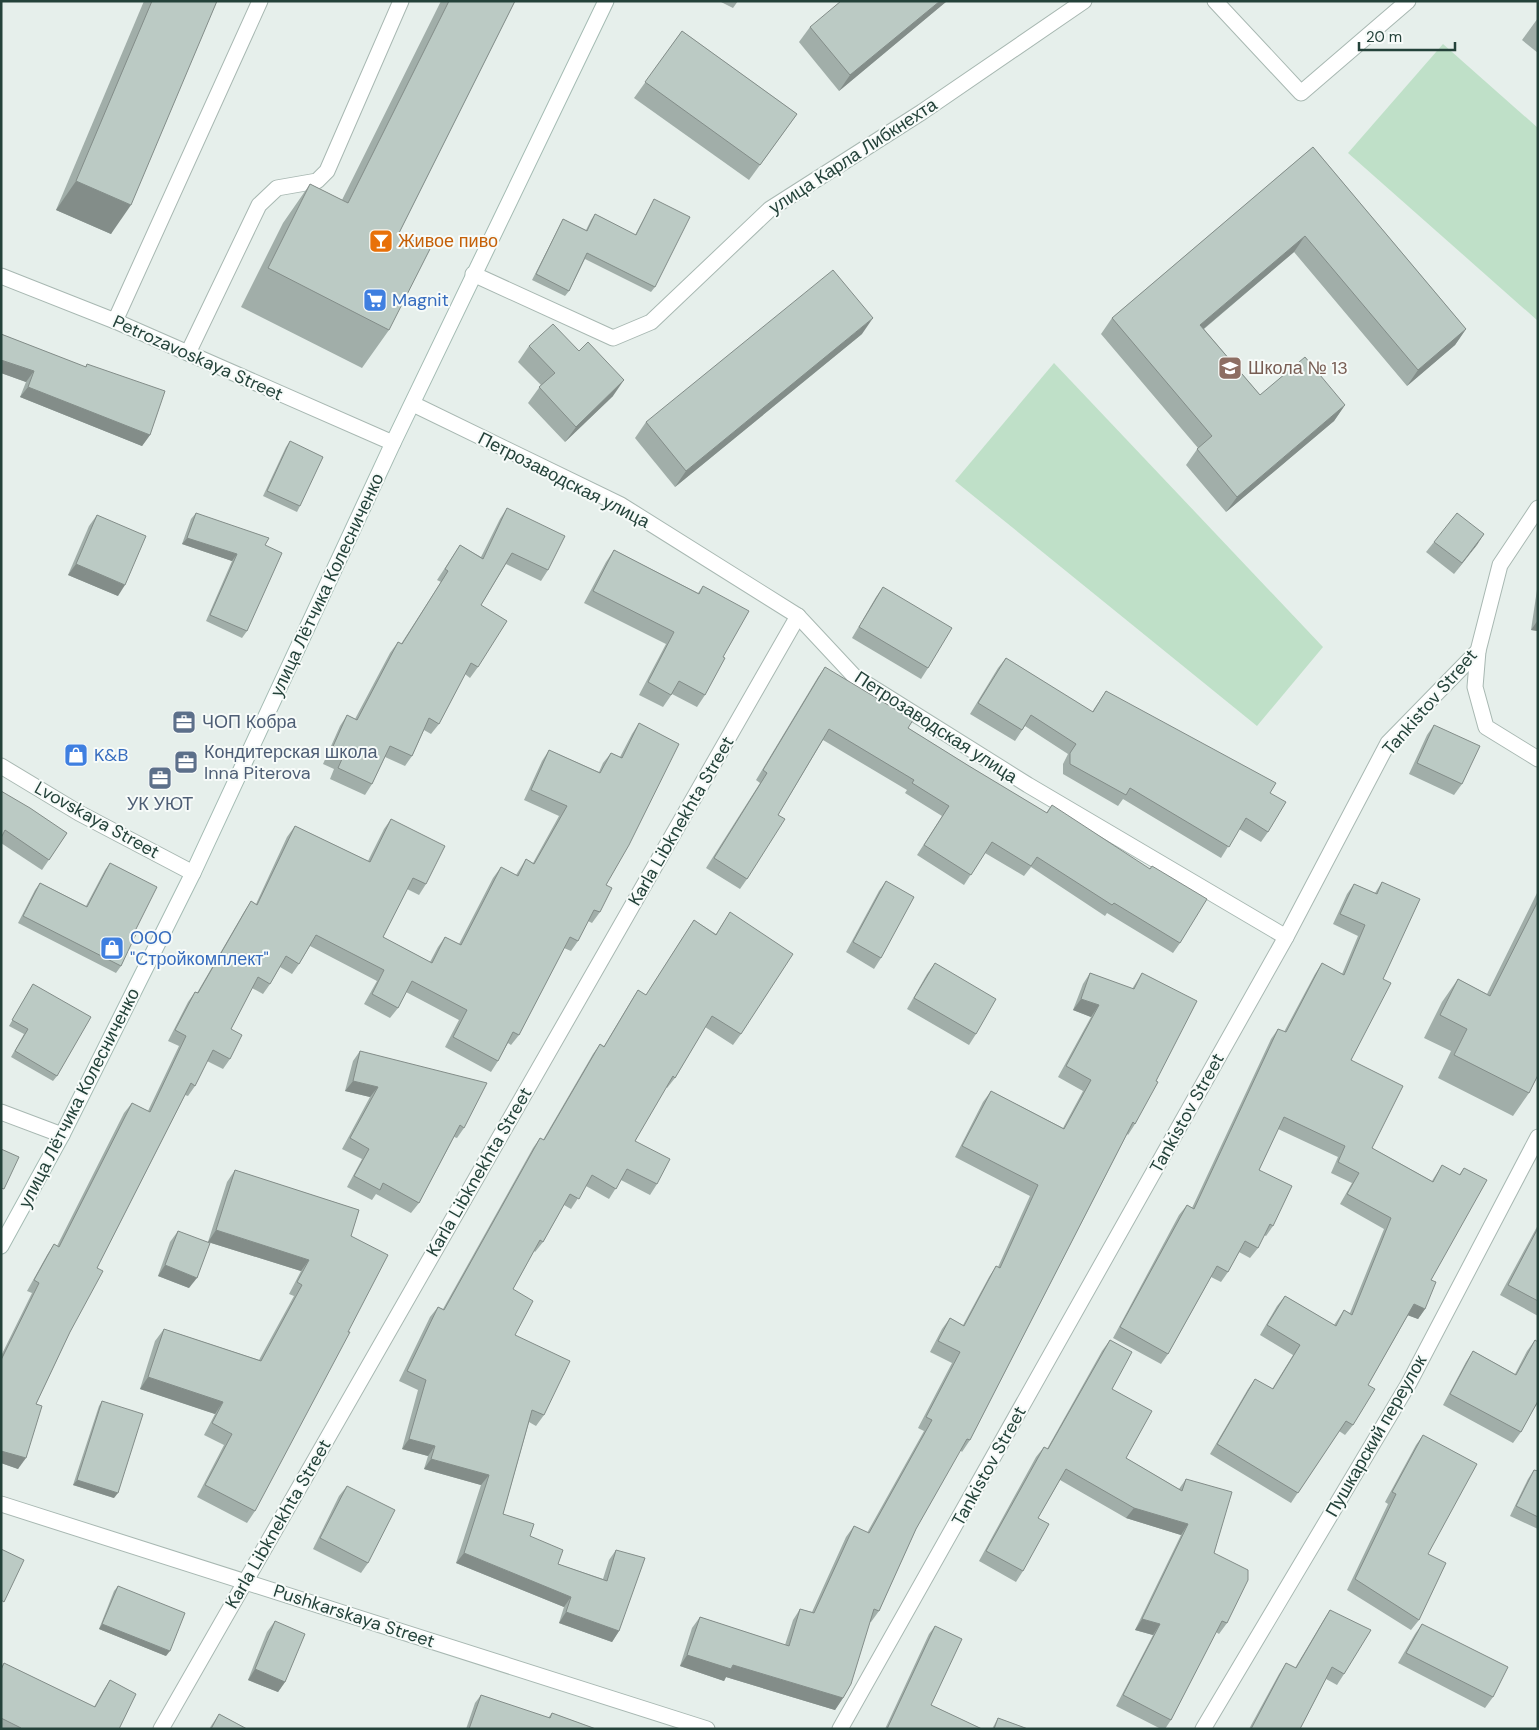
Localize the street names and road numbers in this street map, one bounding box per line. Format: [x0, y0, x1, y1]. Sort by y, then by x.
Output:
street label: улица Карла Либкнехта [764, 92, 943, 219]
street label: Petrozavoskaya Street [109, 310, 287, 406]
street label: Петрозаводская улица [474, 426, 655, 534]
street label: улица Лётчика Колесниченко [265, 469, 389, 701]
street label: Tankistov Street [1377, 644, 1483, 760]
street label: Петрозаводская улица [850, 665, 1023, 789]
street label: Karla Libknekhta Street [623, 732, 739, 910]
street label: Lvovskaya Street [30, 776, 164, 864]
street label: улица Лётчика Колесниченко [13, 984, 145, 1212]
street label: Tankistov Street [1144, 1049, 1230, 1177]
street label: Karla Libknekhta Street [421, 1083, 537, 1261]
street label: Пушкарский переулок [1320, 1351, 1432, 1521]
street label: Tankistov Street [946, 1402, 1032, 1530]
street label: Karla Libknekhta Street [220, 1435, 336, 1613]
street label: Pushkarskaya Street [270, 1579, 438, 1653]

